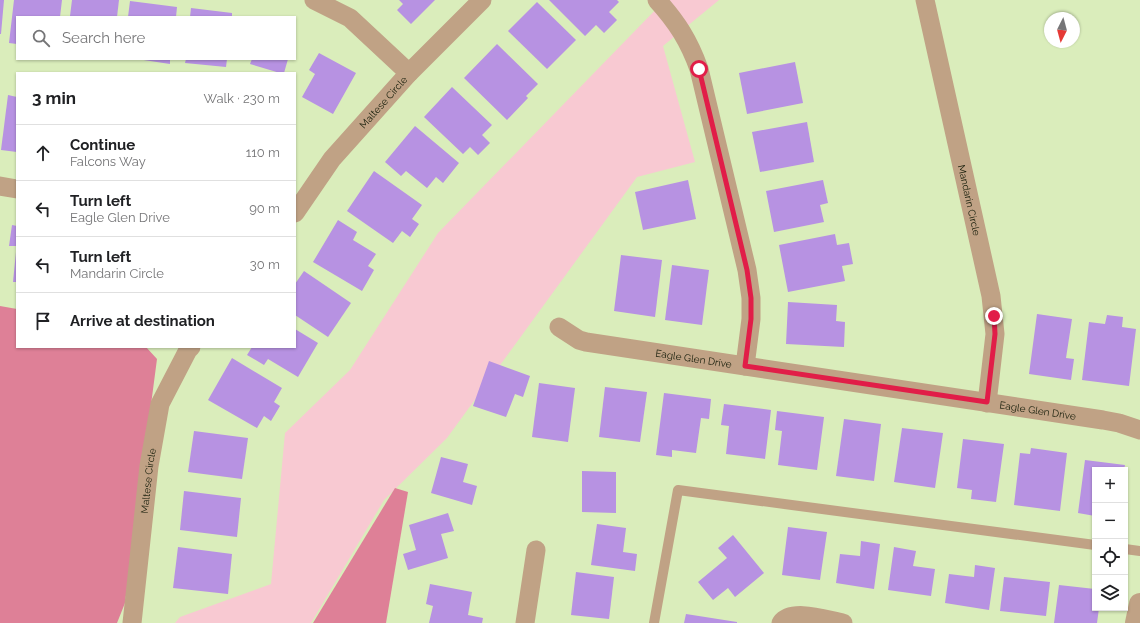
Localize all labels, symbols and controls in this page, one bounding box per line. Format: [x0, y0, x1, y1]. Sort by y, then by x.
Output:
north arrow [1044, 12, 1080, 48]
search box [16, 16, 296, 60]
icon: search [30, 27, 52, 49]
text: Search here [62, 29, 145, 47]
route start [690, 60, 708, 78]
street label: Maltese Circle [357, 74, 410, 131]
text: 3 min [32, 88, 76, 108]
text: Walk · 230 m [204, 91, 280, 106]
text: Continue [70, 136, 135, 154]
icon: ahead [32, 142, 54, 164]
text: 110 m [246, 145, 280, 160]
text: Falcons Way [70, 154, 146, 169]
street label: Mandarin Circle [956, 164, 982, 237]
text: Turn left [70, 192, 131, 210]
icon: left [32, 198, 54, 220]
text: 90 m [249, 201, 280, 216]
text: Eagle Glen Drive [70, 210, 170, 225]
text: Turn left [70, 248, 131, 266]
icon: left [32, 254, 54, 276]
text: 30 m [250, 257, 280, 272]
text: Mandarin Circle [70, 266, 164, 281]
route end [985, 307, 1003, 325]
icon: arrive [32, 310, 54, 332]
text: Arrive at destination [70, 312, 215, 330]
street label: Eagle Glen Drive [655, 348, 733, 370]
street label: Eagle Glen Drive [999, 399, 1077, 422]
street label: Maltese Circle [139, 447, 158, 514]
map controls [1092, 467, 1128, 611]
button: + [1092, 467, 1128, 503]
button: − [1092, 503, 1128, 539]
button: locate [1092, 539, 1128, 575]
button: layers [1092, 575, 1128, 611]

